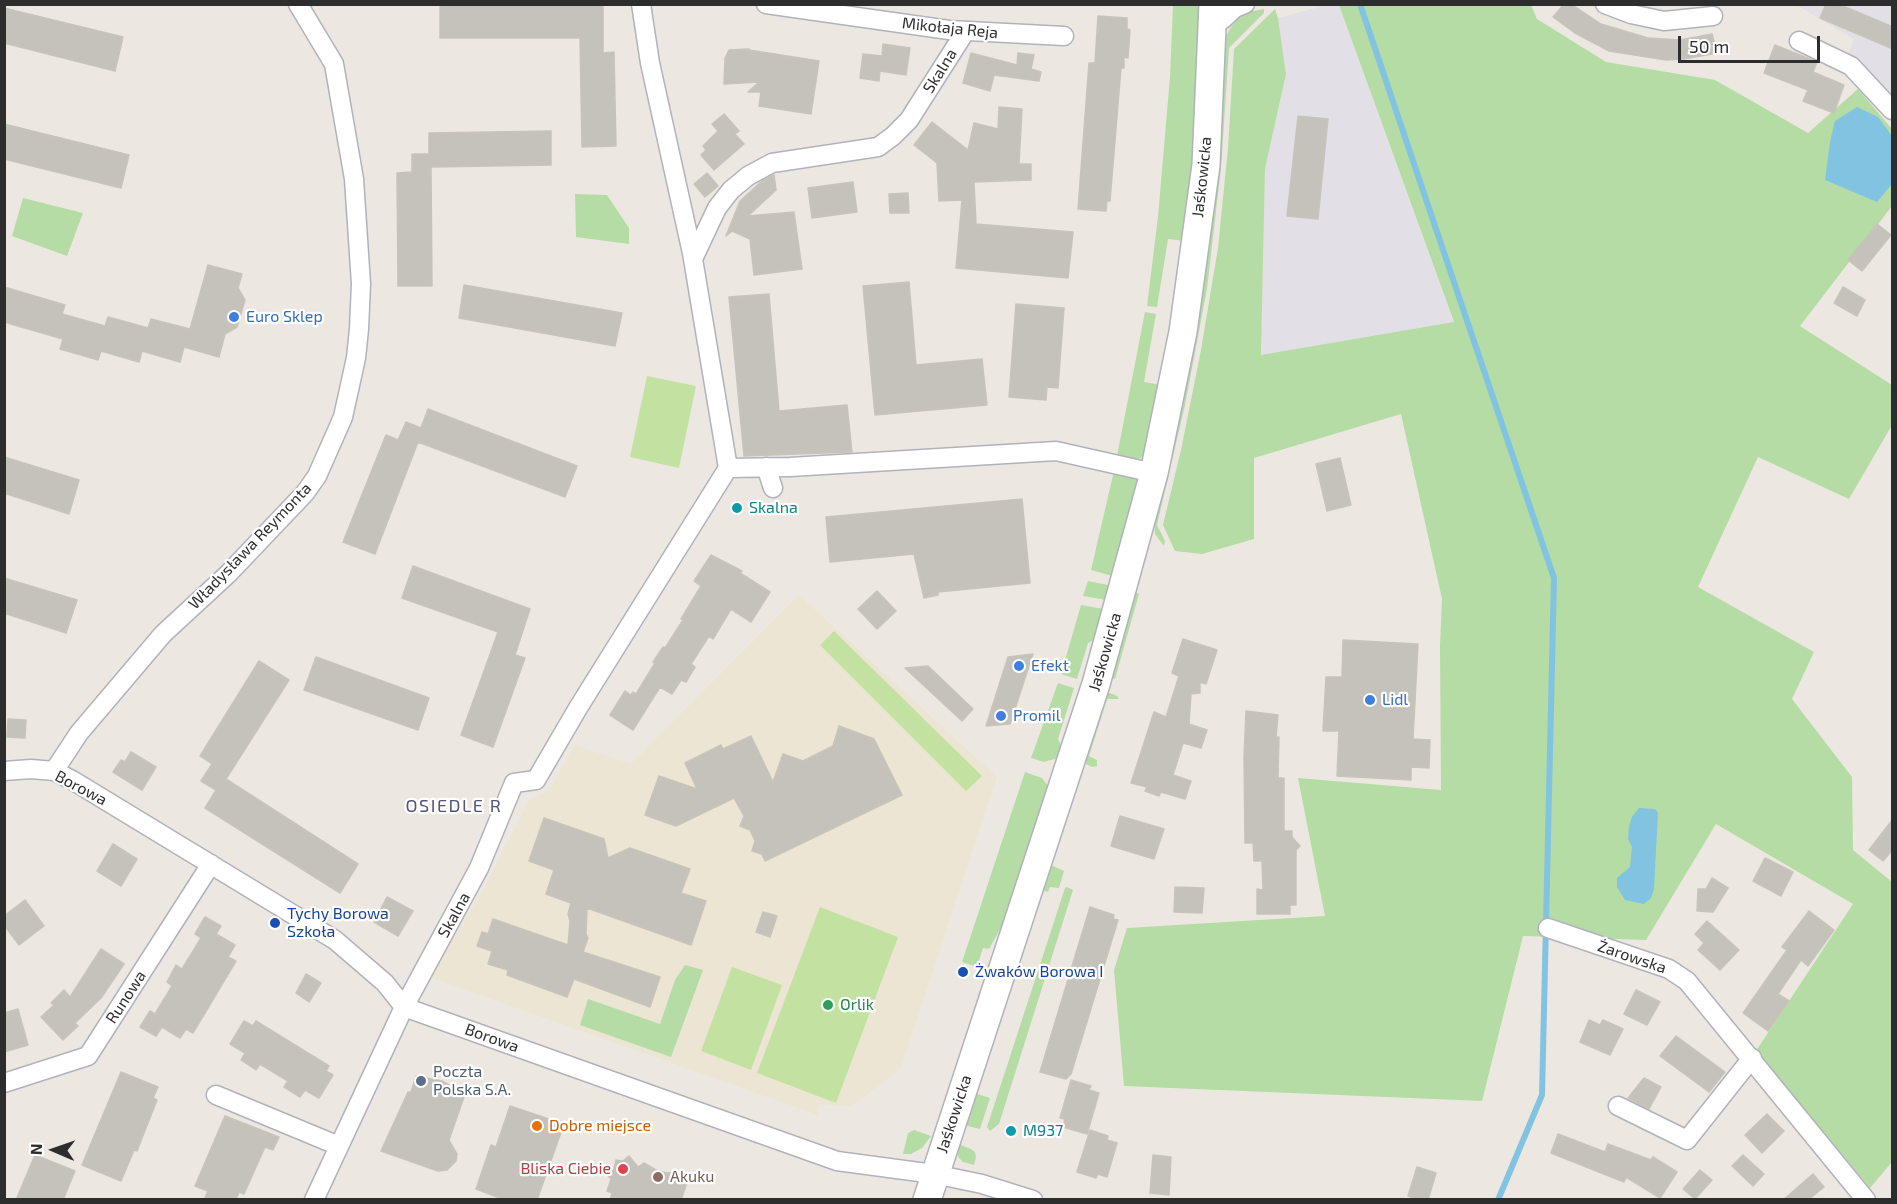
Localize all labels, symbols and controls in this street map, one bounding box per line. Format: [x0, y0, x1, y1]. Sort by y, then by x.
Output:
street label: Mikołaja Reja [901, 13, 999, 43]
scale bar [1681, 24, 1824, 62]
text: 50 m [1689, 35, 1729, 57]
street label: Skalna [919, 45, 961, 97]
street label: Jaśkowicka [1188, 136, 1216, 218]
place label: Euro Sklep [246, 307, 323, 327]
marker: Euro Sklep [227, 310, 241, 324]
street label: Władysława Reymonta [185, 479, 315, 613]
place label: Skalna [749, 498, 798, 518]
marker: Skalna [730, 501, 744, 515]
street label: Jaśkowicka [1085, 610, 1125, 694]
place label: Efekt [1031, 656, 1069, 676]
marker: Efekt [1012, 659, 1026, 673]
place label: Lidl [1382, 690, 1408, 710]
marker: Lidl [1363, 693, 1377, 707]
place label: Promil [1013, 706, 1060, 726]
marker: Promil [994, 709, 1008, 723]
street label: Borowa [52, 766, 110, 810]
district label: OSIEDLE R [406, 795, 502, 817]
street label: Skalna [434, 889, 474, 941]
place label: Tychy Borowa Szkoła [287, 904, 389, 942]
marker: Tychy Borowa Szkoła [268, 916, 282, 930]
street label: Żarowska [1595, 936, 1669, 978]
place label: Żwaków Borowa I [975, 962, 1104, 982]
marker: Żwaków Borowa I [956, 965, 970, 979]
street label: Runowa [102, 967, 150, 1027]
place label: Orlik [840, 995, 874, 1015]
marker: Orlik [821, 998, 835, 1012]
street label: Borowa [462, 1019, 522, 1057]
place label: Poczta Polska S.A. [433, 1062, 511, 1100]
street label: Jaśkowicka [932, 1072, 976, 1156]
marker: Poczta Polska S.A. [414, 1074, 428, 1088]
place label: Dobre miejsce [549, 1116, 651, 1136]
marker: Dobre miejsce [530, 1119, 544, 1133]
north arrow [24, 1120, 84, 1180]
place label: M937 [1023, 1121, 1063, 1141]
marker: M937 [1004, 1124, 1018, 1138]
text: N [26, 1143, 45, 1155]
place label: Bliska Ciebie [520, 1159, 611, 1179]
marker: Bliska Ciebie [616, 1162, 630, 1176]
place label: Akuku [670, 1167, 714, 1187]
marker: Akuku [651, 1170, 665, 1184]

